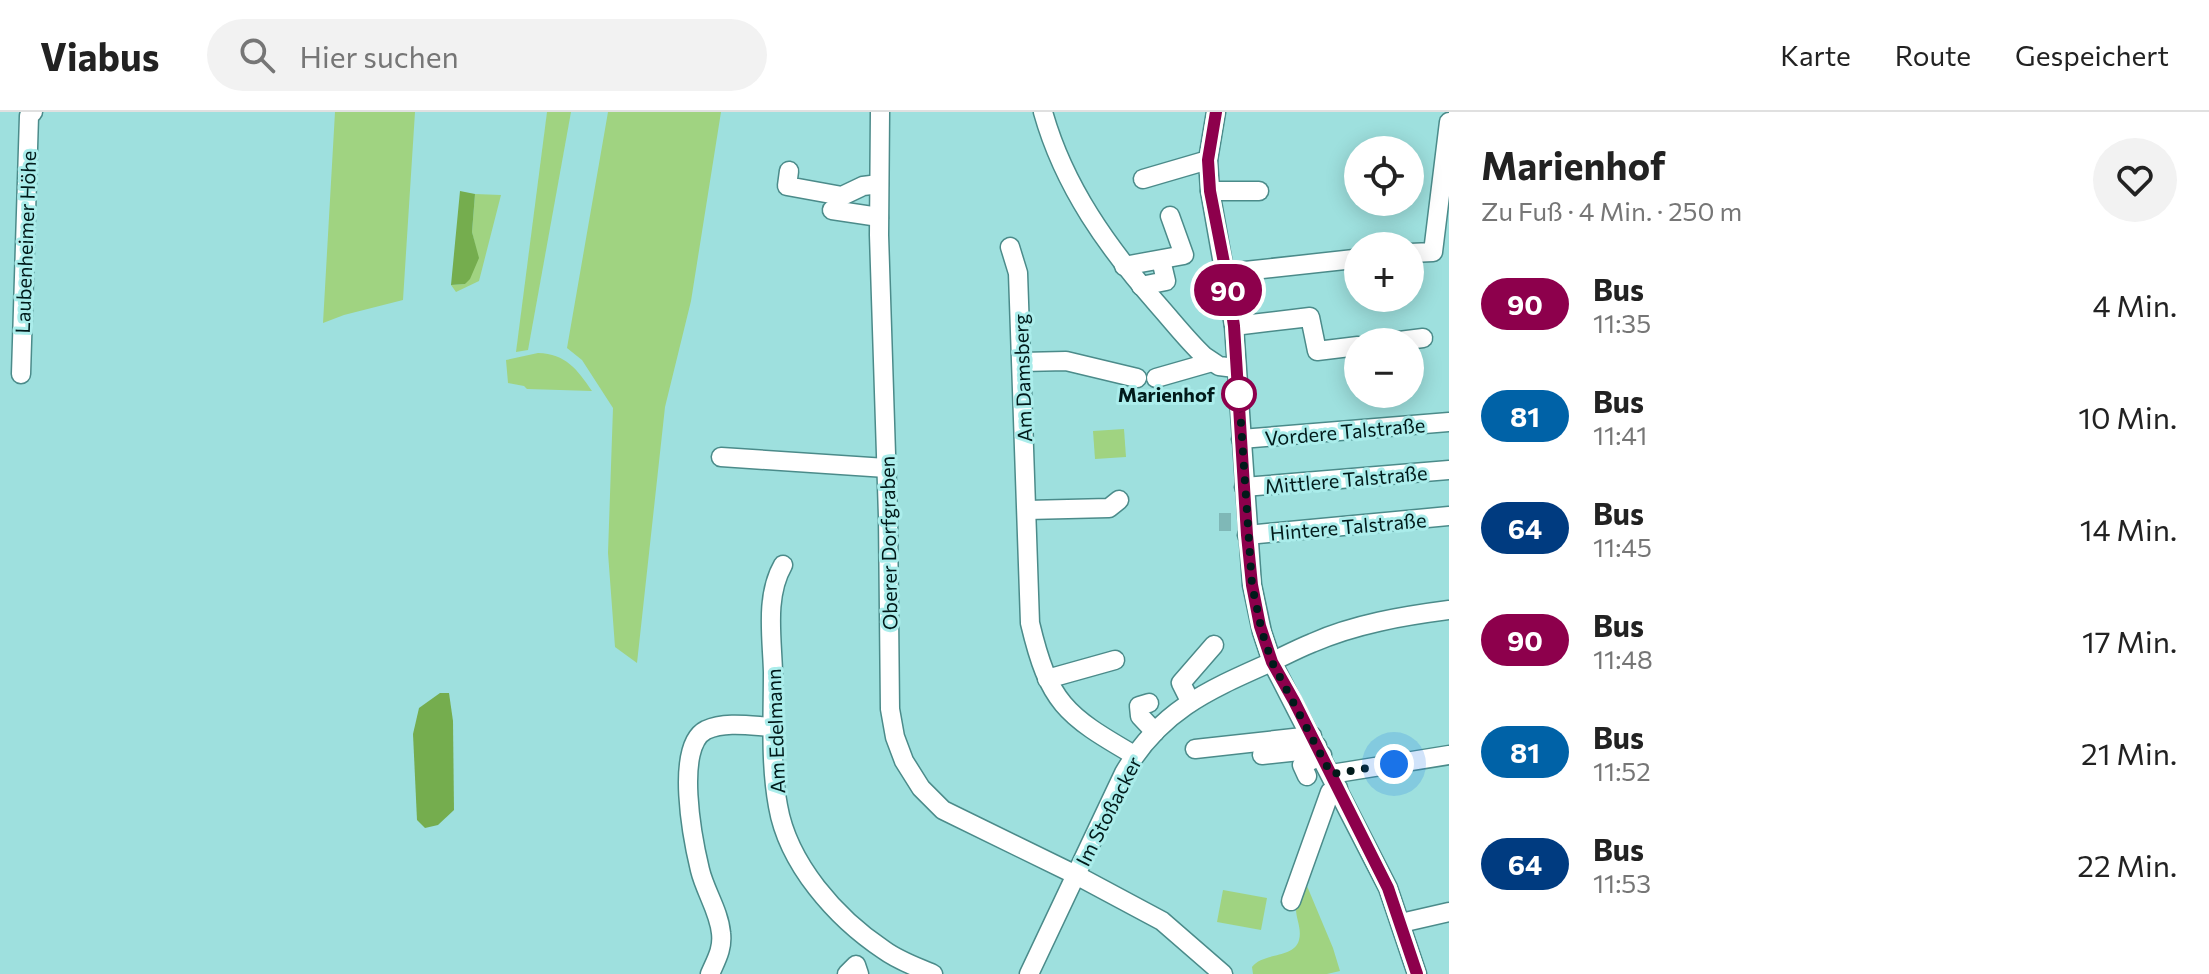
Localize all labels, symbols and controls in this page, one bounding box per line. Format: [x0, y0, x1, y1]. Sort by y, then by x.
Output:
search box [207, 19, 767, 91]
text: Viabus [40, 32, 159, 79]
icon: search [235, 33, 279, 77]
text: Hier suchen [299, 37, 459, 74]
text: Karte [1780, 38, 1851, 72]
text: Route [1895, 38, 1971, 72]
text: Gespeichert [2015, 38, 2169, 72]
map controls [1344, 136, 1424, 408]
button: locate [1344, 136, 1424, 216]
button: heart [2093, 138, 2177, 222]
text: Marienhof [1481, 141, 1666, 188]
street label: Laubenheimer Höhe [10, 150, 40, 334]
text: Zu Fuß · 4 Min. · 250 m [1481, 195, 1742, 226]
button: + [1344, 232, 1424, 312]
line badge: 90 [1192, 264, 1264, 316]
text: Bus [1593, 270, 1644, 307]
text: 90 [1210, 273, 1246, 307]
text: 4 Min. [2093, 286, 2177, 323]
text: 90 [1507, 287, 1543, 321]
text: 11:35 [1593, 307, 1651, 338]
street label: Am Damsberg [1008, 313, 1036, 442]
button: − [1344, 328, 1424, 408]
marker: Marienhof [1222, 377, 1256, 411]
place label: Marienhof [1118, 382, 1216, 406]
text: Bus [1593, 382, 1644, 419]
text: 10 Min. [2078, 398, 2177, 435]
text: 81 [1510, 399, 1540, 433]
street label: Vordere Talstraße [1264, 412, 1426, 450]
text: 11:41 [1593, 419, 1647, 450]
street label: Oberer Dorfgraben [874, 456, 902, 630]
street label: Mittlere Talstraße [1264, 460, 1428, 498]
text: Bus [1593, 494, 1644, 531]
street label: Hintere Talstraße [1269, 507, 1427, 545]
text: 14 Min. [2080, 510, 2177, 547]
text: 64 [1508, 511, 1542, 545]
text: 11:45 [1593, 531, 1652, 562]
text: Bus [1593, 606, 1644, 643]
text: 17 Min. [2082, 622, 2177, 659]
text: 90 [1507, 623, 1543, 657]
text: 11:48 [1593, 643, 1653, 674]
street label: Am Edelmann [761, 668, 789, 794]
text: Bus [1593, 718, 1644, 755]
text: 21 Min. [2081, 734, 2177, 771]
text: 81 [1510, 735, 1540, 769]
your location [1374, 744, 1414, 784]
street label: Im Stoßacker [1070, 752, 1146, 870]
text: 11:52 [1593, 755, 1651, 786]
text: Bus [1593, 830, 1644, 867]
text: 22 Min. [2077, 846, 2177, 883]
text: 64 [1508, 847, 1542, 881]
text: 11:53 [1593, 867, 1651, 898]

